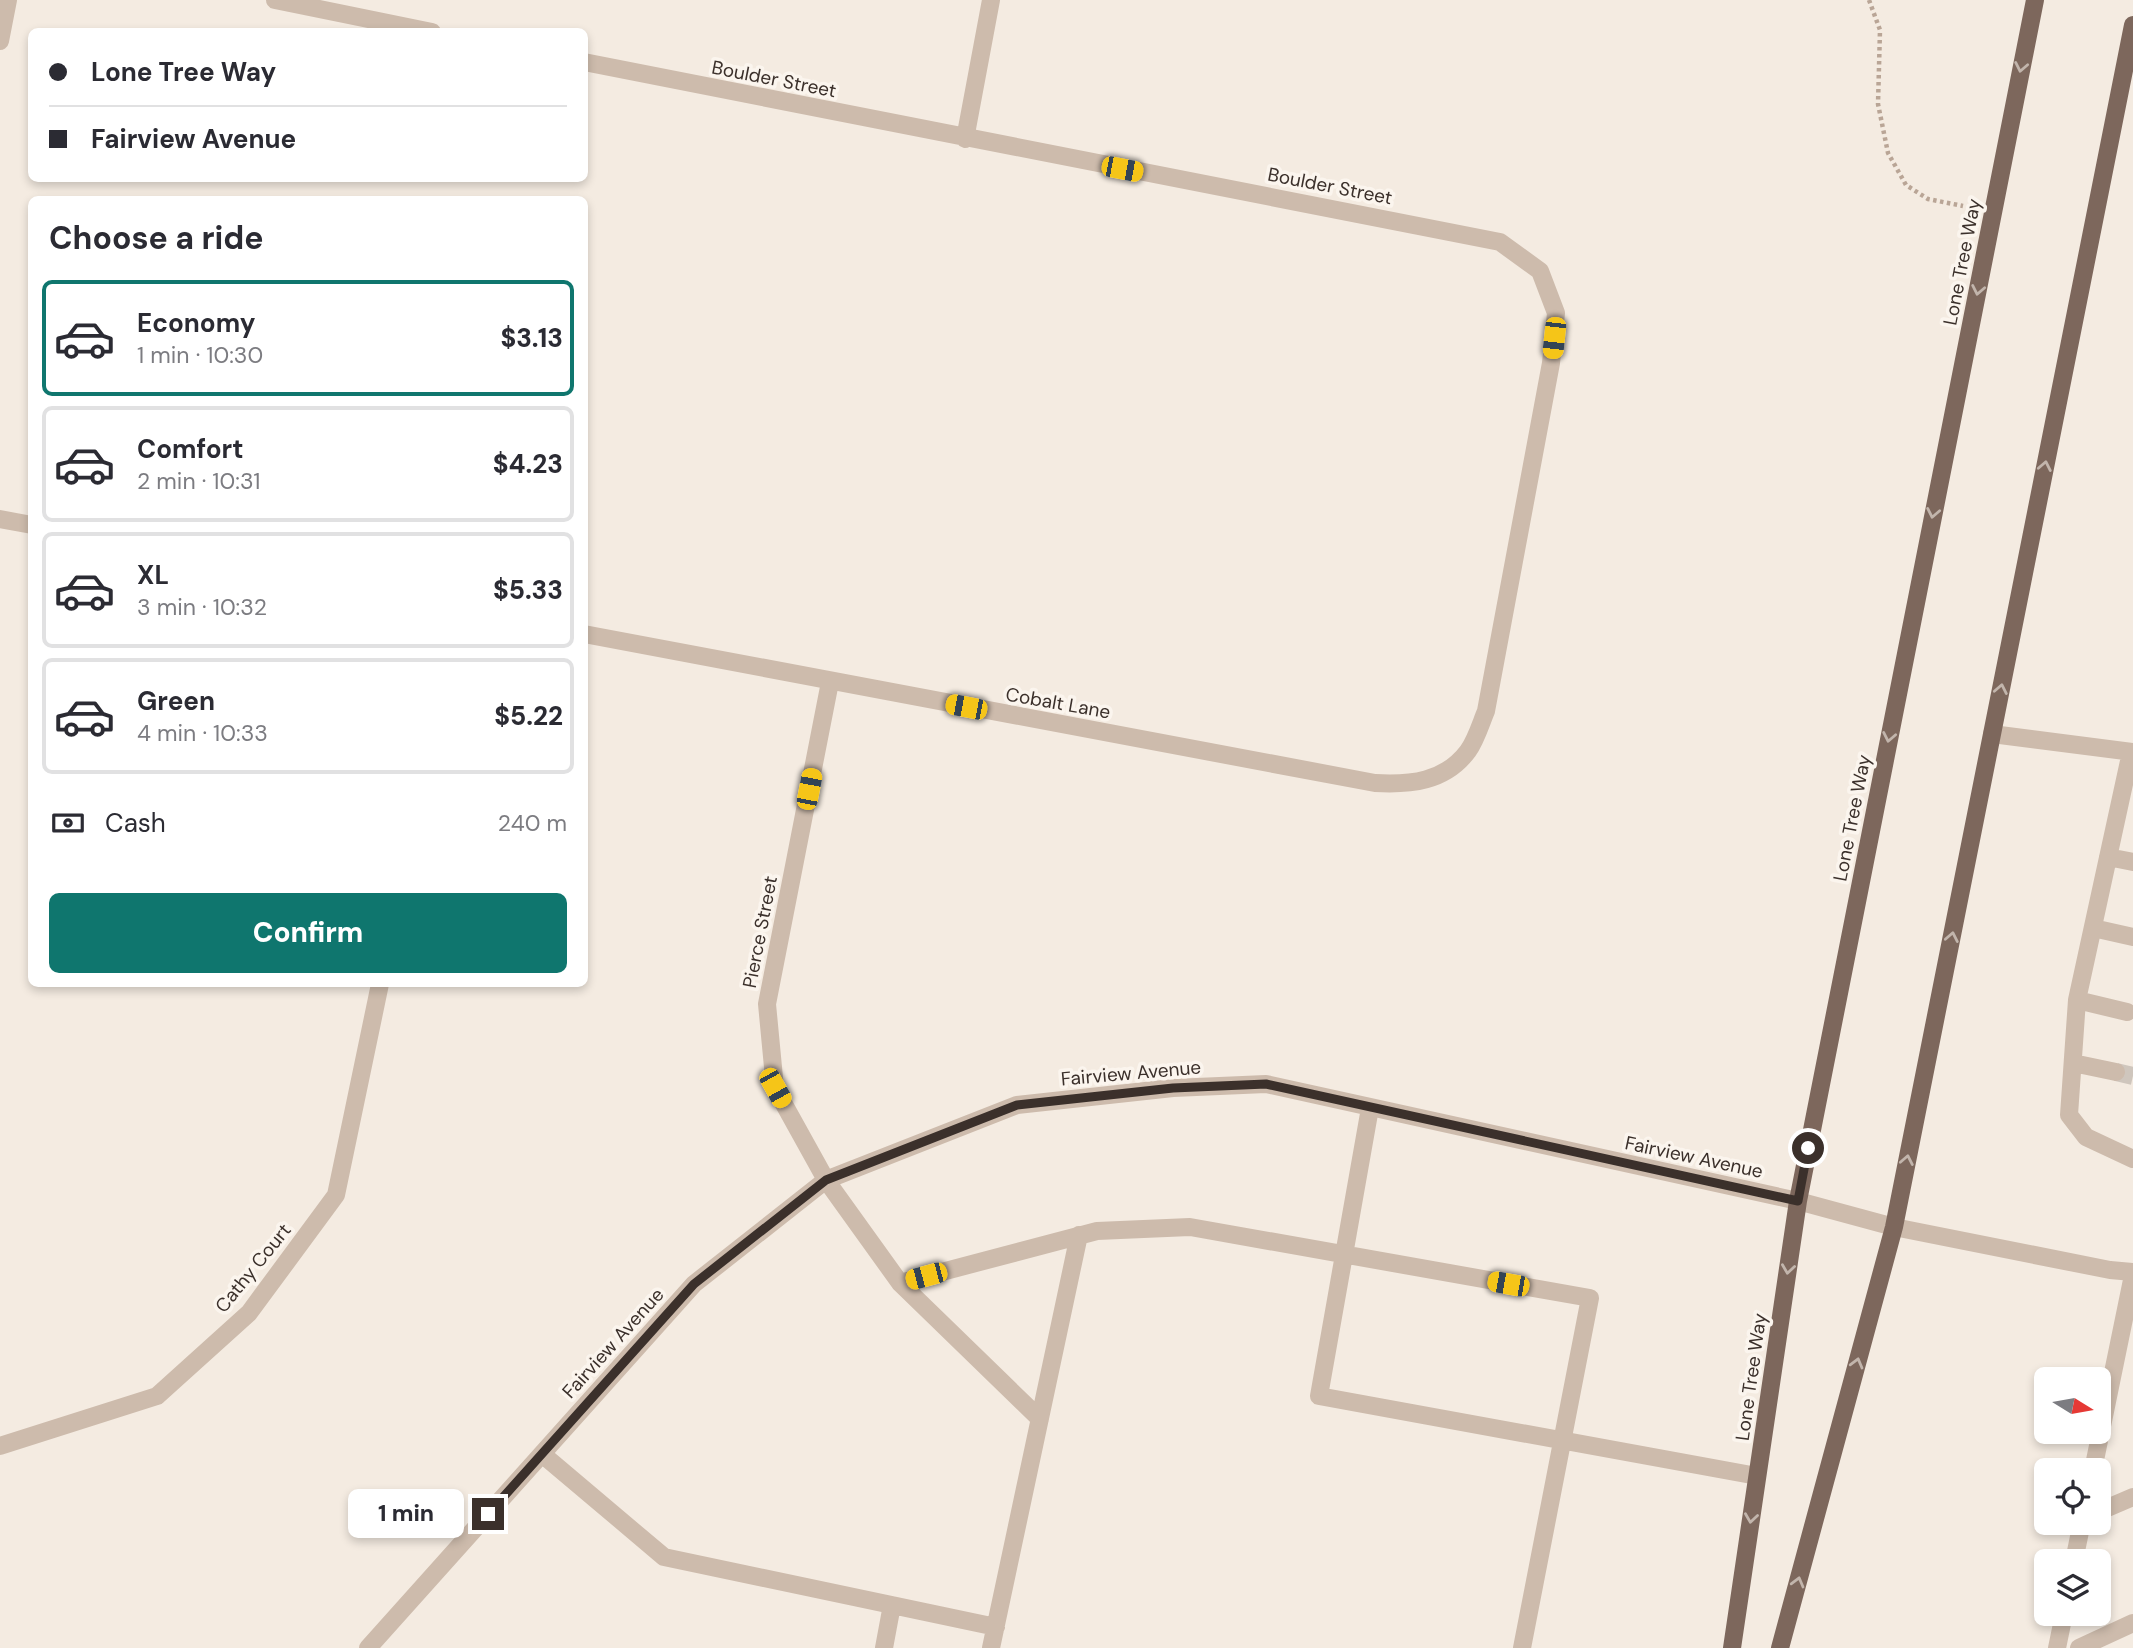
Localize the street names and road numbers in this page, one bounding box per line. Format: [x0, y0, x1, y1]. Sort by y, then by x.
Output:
street label: Boulder Street [710, 55, 838, 103]
street label: Boulder Street [1266, 162, 1394, 210]
street label: Lone Tree Way [1937, 196, 1987, 328]
street label: Cobalt Lane [1004, 681, 1112, 725]
street label: Lone Tree Way [1827, 752, 1877, 884]
street label: Pierce Street [737, 874, 783, 990]
street label: Fairview Avenue [1060, 1054, 1202, 1092]
street label: Fairview Avenue [1623, 1130, 1765, 1184]
street label: Cathy Court [209, 1218, 297, 1318]
street label: Fairview Avenue [557, 1282, 669, 1404]
street label: Lone Tree Way [1730, 1311, 1772, 1442]

